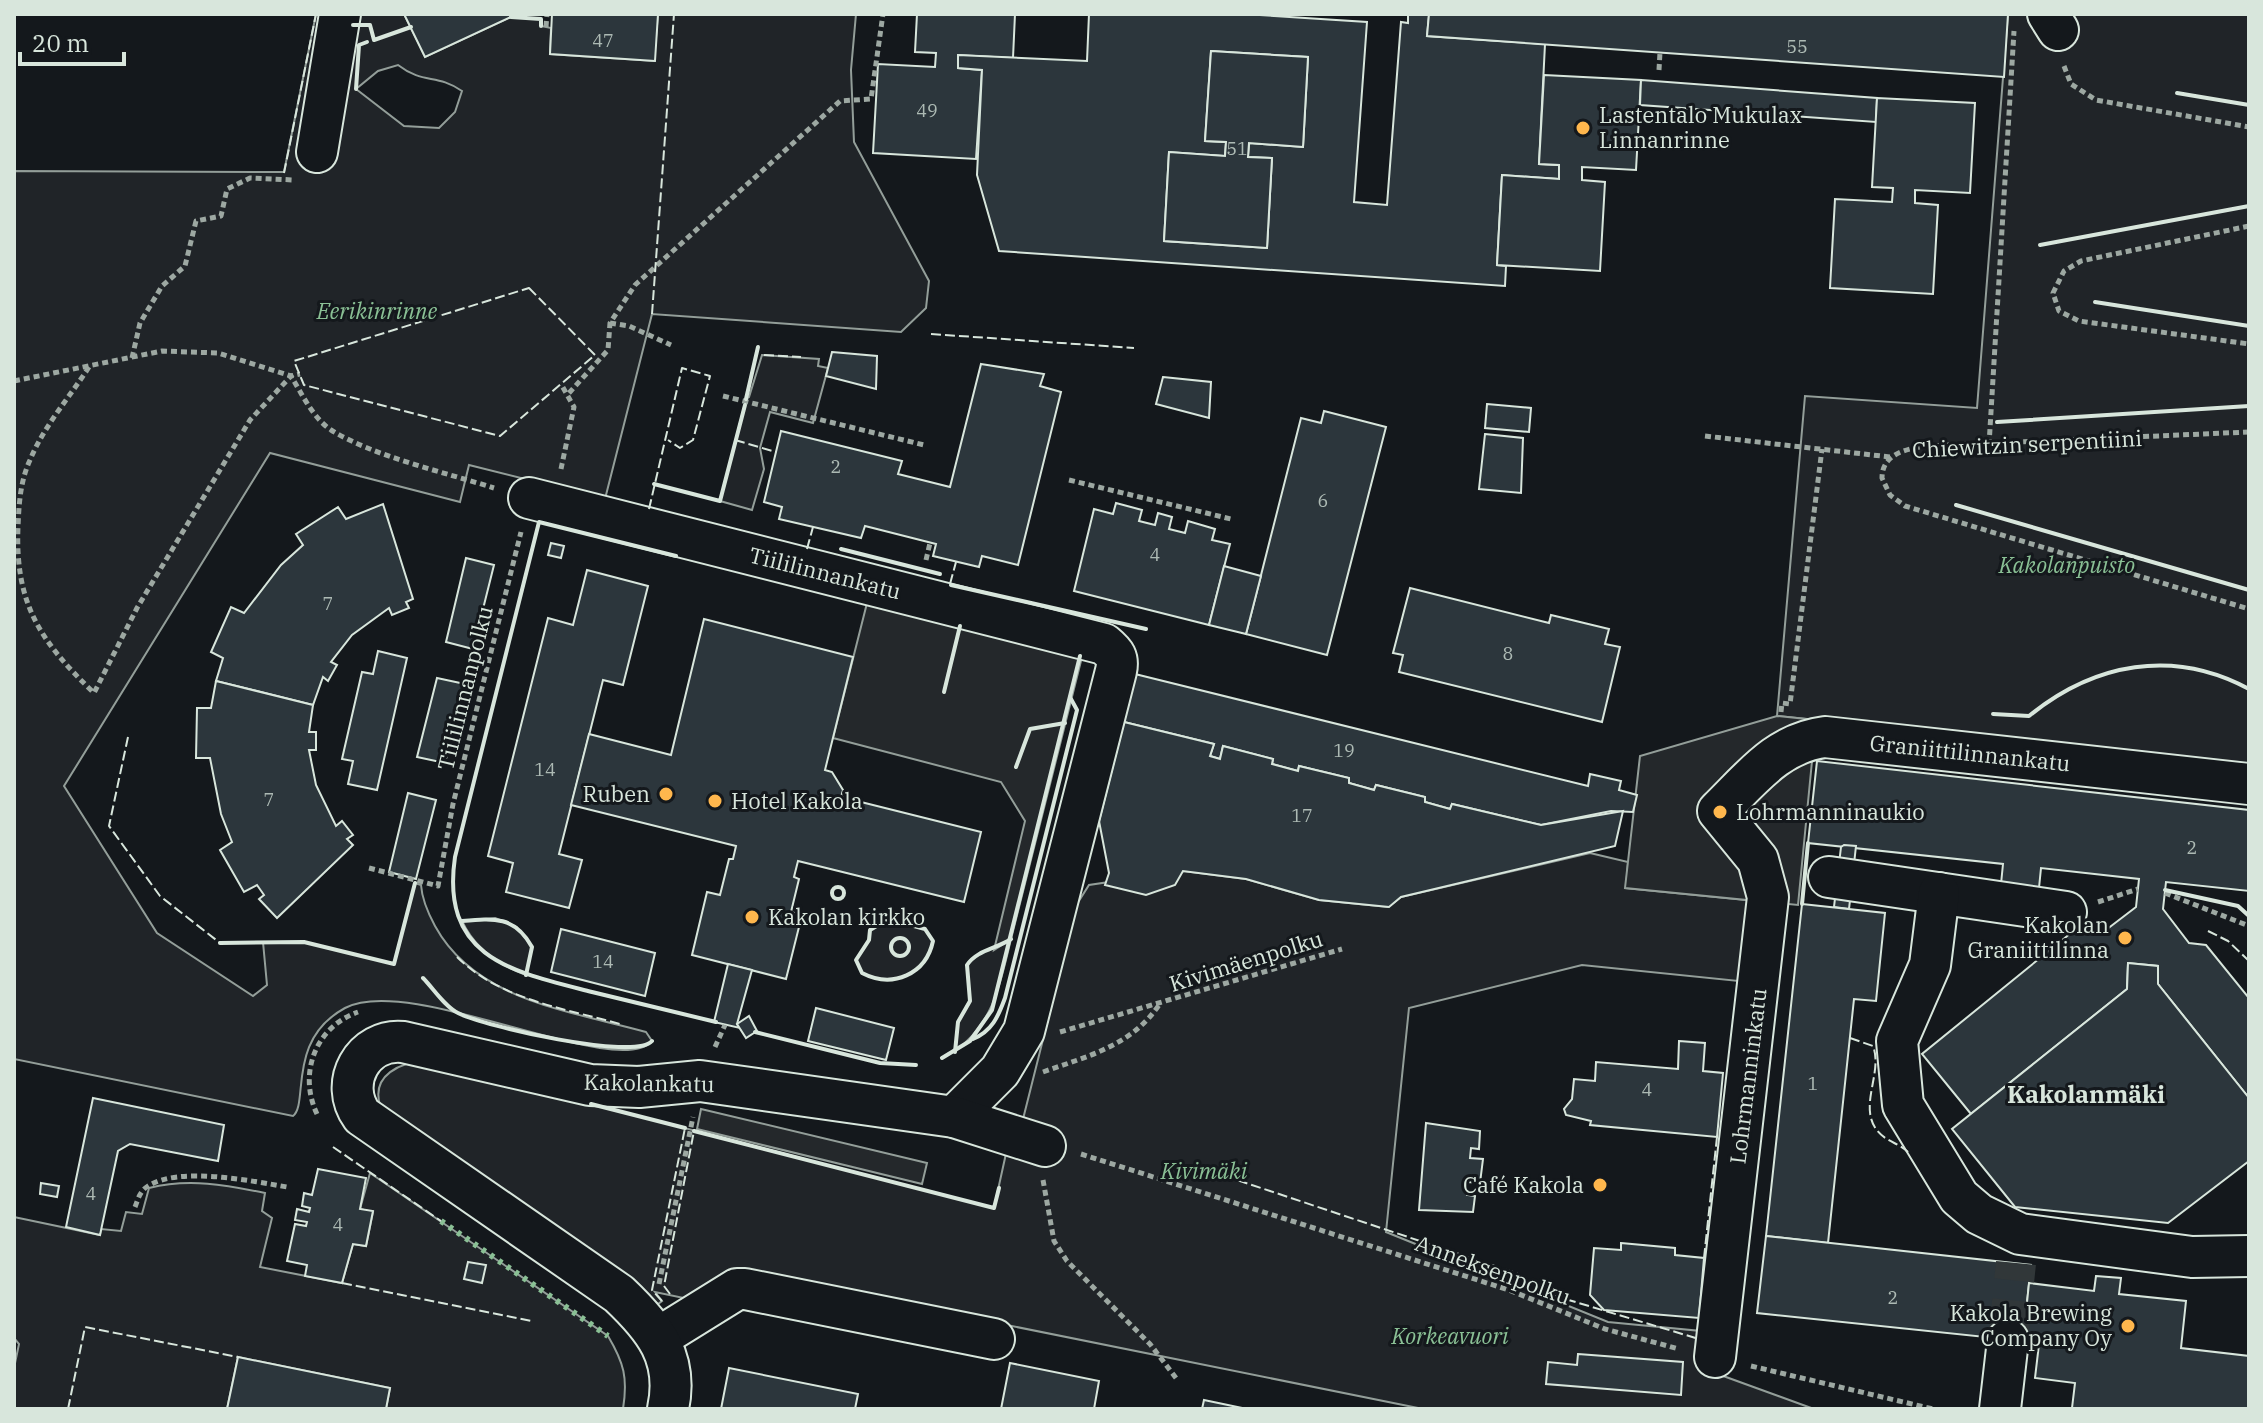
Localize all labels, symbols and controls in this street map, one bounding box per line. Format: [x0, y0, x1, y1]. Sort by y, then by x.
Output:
scale bar [20, 16, 124, 66]
text: 20 m [32, 27, 89, 59]
house number: 47 [592, 29, 614, 52]
house number: 55 [1786, 35, 1808, 58]
house number: 49 [916, 99, 938, 122]
place label: Lastentalo Mukulax Linnanrinne [1599, 100, 1802, 154]
marker: Lastentalo Mukulax Linnanrinne [1574, 119, 1592, 137]
house number: 51 [1226, 137, 1248, 160]
park label: Eerikinrinne [316, 296, 437, 325]
street label: Chiewitzin serpentiini [1911, 423, 2143, 464]
house number: 2 [831, 455, 841, 478]
house number: 6 [1318, 489, 1328, 512]
street label: Tiililinnankatu [746, 540, 904, 605]
house number: 4 [1150, 543, 1160, 566]
park label: Kakolanpuisto [1998, 550, 2135, 579]
house number: 7 [323, 592, 333, 615]
street label: Tiililinnanpolku [430, 603, 499, 773]
house number: 8 [1503, 642, 1513, 665]
street label: Graniittilinnankatu [1868, 728, 2072, 777]
house number: 19 [1333, 739, 1355, 762]
house number: 14 [534, 758, 556, 781]
place label: Ruben [582, 779, 650, 808]
marker: Ruben [657, 785, 675, 803]
place label: Hotel Kakola [731, 786, 863, 815]
house number: 7 [264, 788, 274, 811]
marker: Hotel Kakola [706, 792, 724, 810]
place label: Lohrmanninaukio [1736, 797, 1925, 826]
marker: Lohrmanninaukio [1711, 803, 1729, 821]
house number: 17 [1291, 804, 1313, 827]
house number: 2 [2187, 836, 2197, 859]
place label: Kakolan kirkko [768, 902, 925, 931]
marker: Kakolan kirkko [743, 908, 761, 926]
place label: Kakolan Graniittilinna [1968, 910, 2109, 964]
street label: Kivimäenpolku [1166, 923, 1326, 998]
marker: Kakolan Graniittilinna [2116, 929, 2134, 947]
house number: 14 [592, 950, 614, 973]
street label: Lohrmanninkatu [1722, 986, 1773, 1166]
street label: Kakolankatu [583, 1067, 715, 1098]
house number: 1 [1808, 1072, 1818, 1095]
house number: 4 [1642, 1078, 1652, 1101]
district label: Kakolanmäki [2007, 1078, 2165, 1110]
park label: Kivimäki [1160, 1156, 1248, 1185]
place label: Café Kakola [1463, 1170, 1584, 1199]
marker: Café Kakola [1591, 1176, 1609, 1194]
house number: 4 [86, 1182, 96, 1205]
house number: 4 [333, 1213, 343, 1236]
street label: Anneksenpolku [1411, 1228, 1575, 1311]
house number: 2 [1888, 1286, 1898, 1309]
place label: Kakola Brewing Company Oy [1950, 1298, 2112, 1352]
marker: Kakola Brewing Company Oy [2119, 1317, 2137, 1335]
park label: Korkeavuori [1390, 1321, 1509, 1350]

